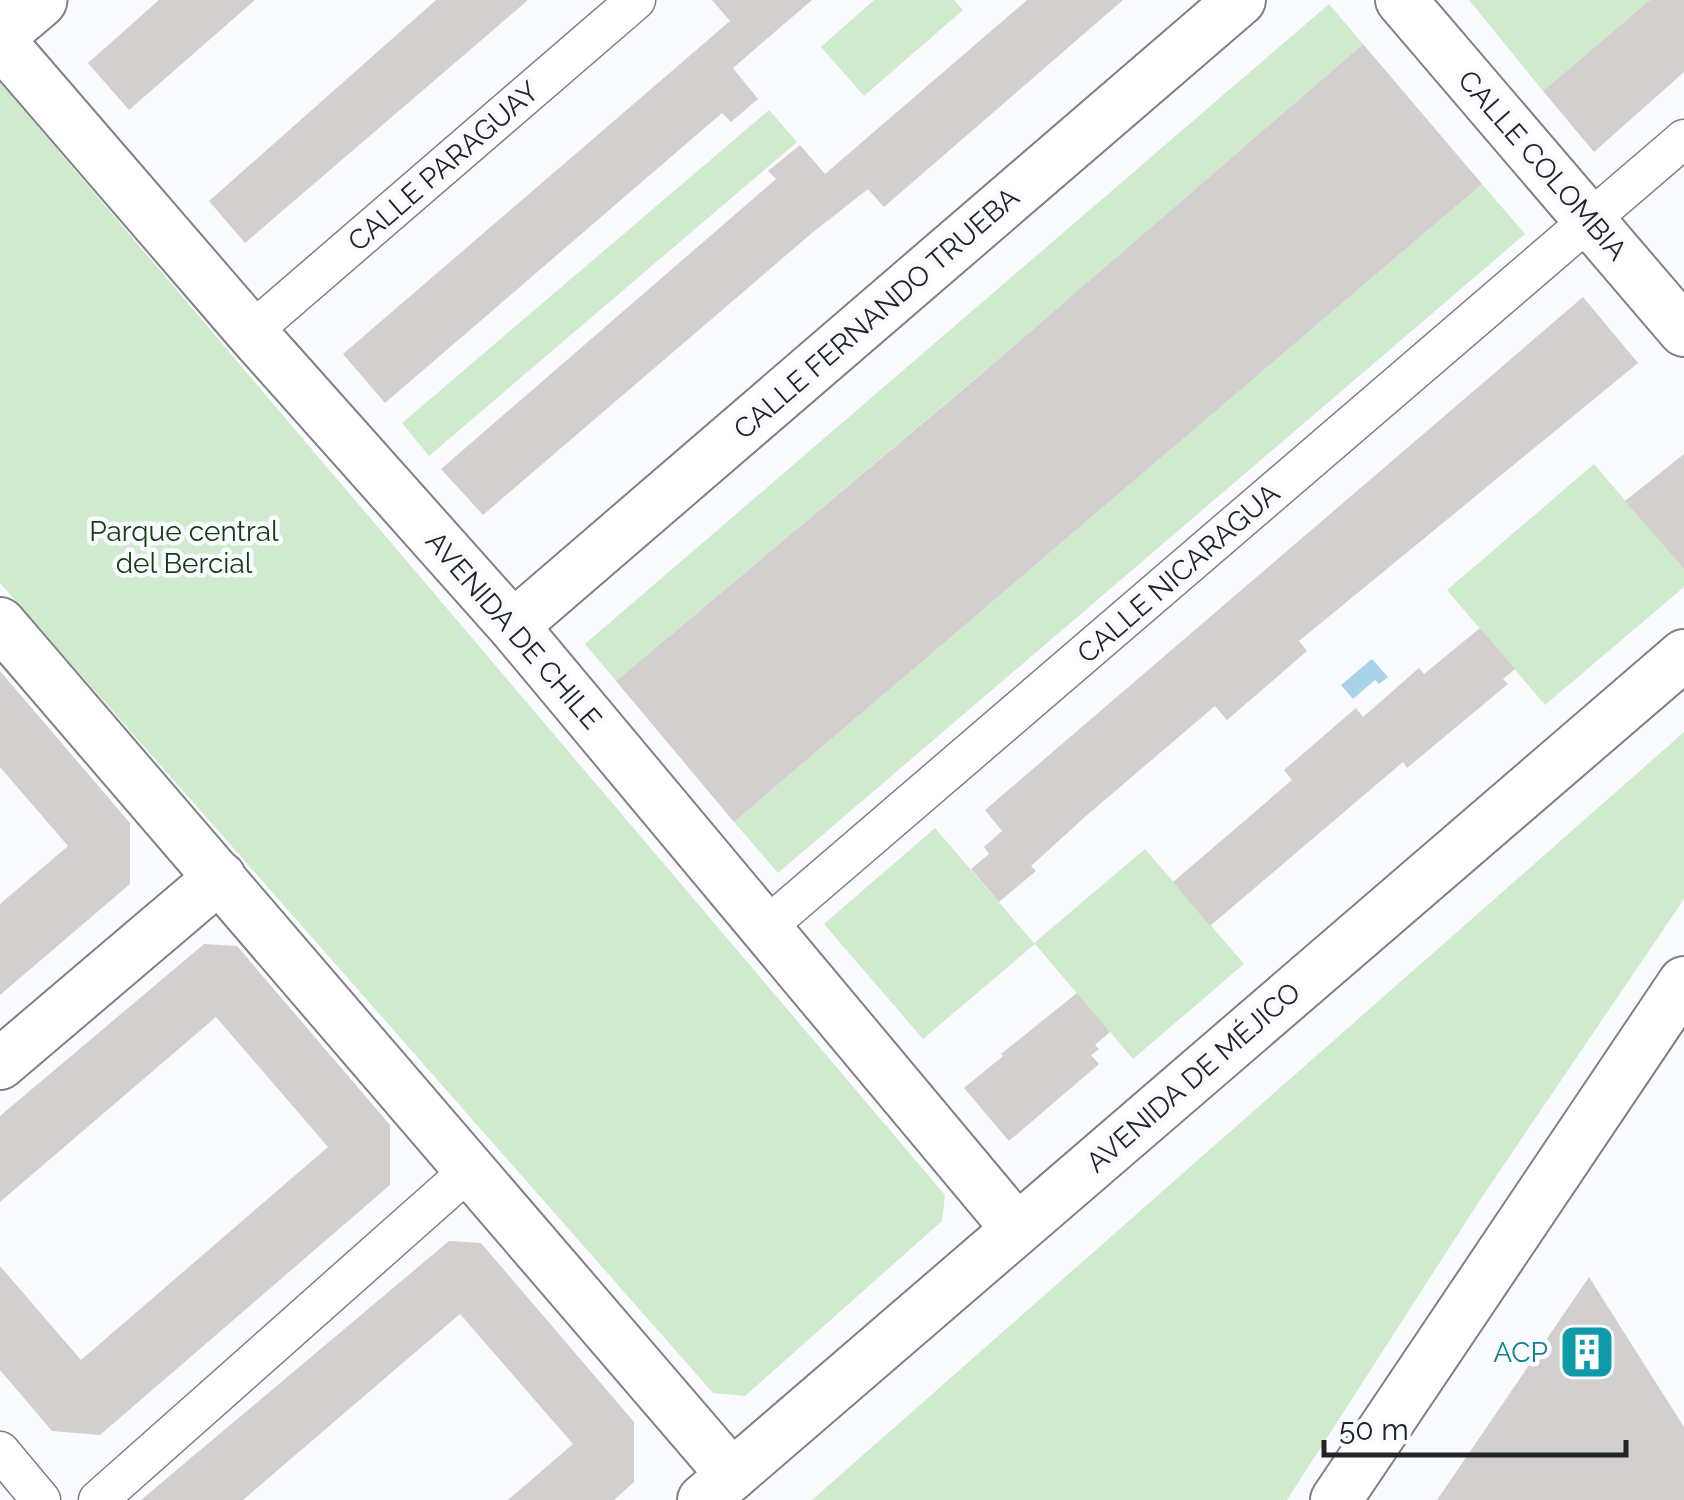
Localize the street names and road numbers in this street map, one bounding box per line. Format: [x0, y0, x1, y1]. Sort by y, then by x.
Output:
street label: CALLE COLOMBIA [1451, 64, 1634, 267]
street label: CALLE PARAGUAY [341, 75, 545, 258]
street label: CALLE FERNANDO TRUEBA [727, 181, 1026, 446]
street label: CALLE NICARAGUA [1071, 477, 1286, 670]
street label: AVENIDA DE CHILE [419, 525, 608, 736]
street label: AVENIDA DE MÉJICO [1080, 975, 1307, 1179]

